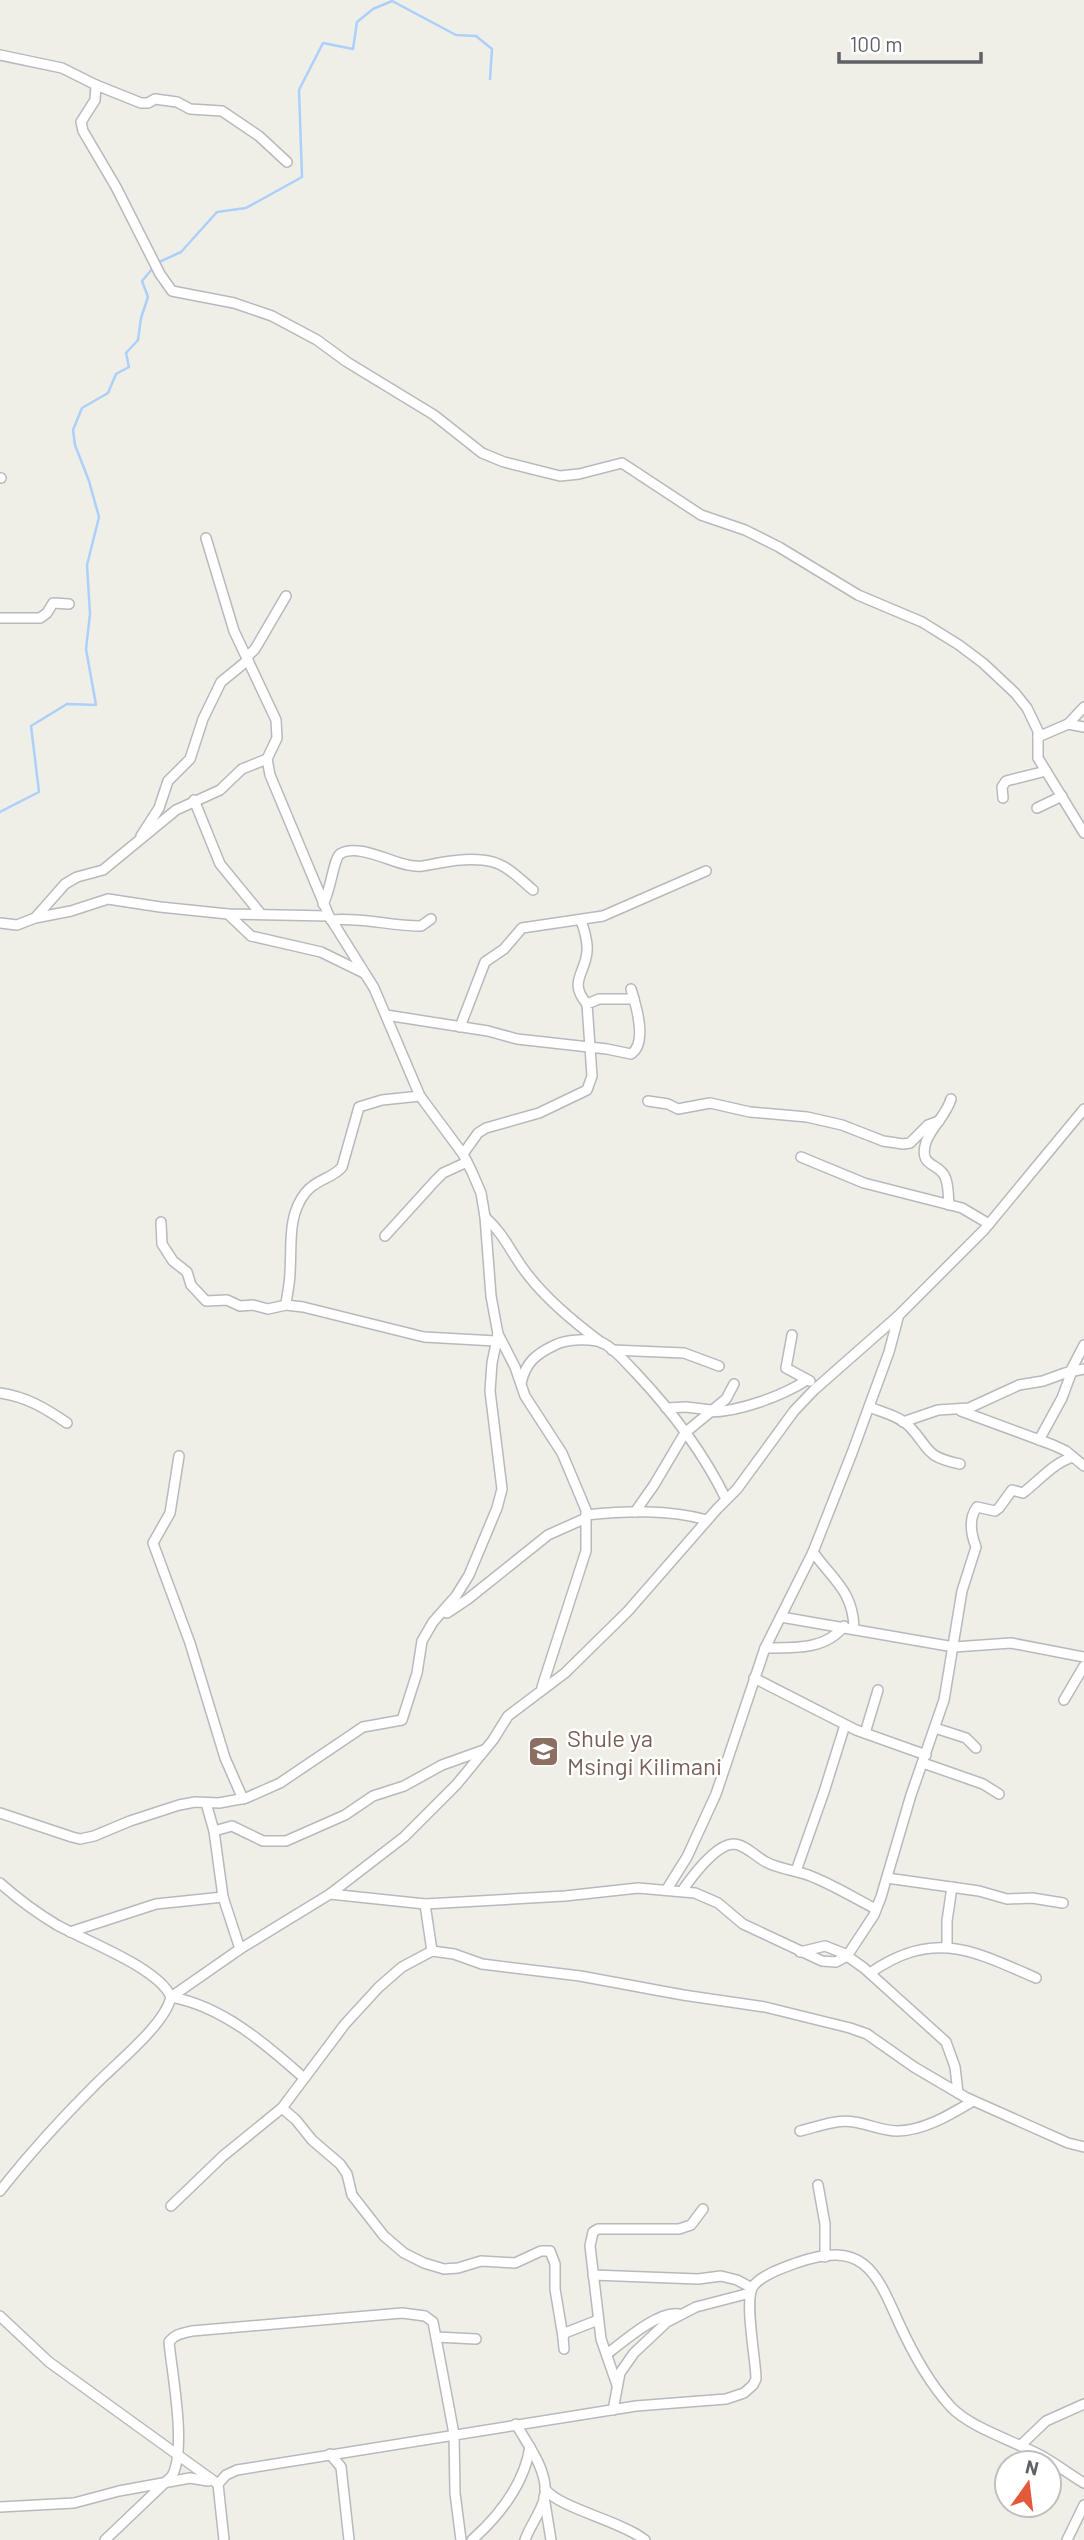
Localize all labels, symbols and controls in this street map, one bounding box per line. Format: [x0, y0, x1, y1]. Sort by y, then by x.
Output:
scale bar [839, 21, 981, 65]
text: 100 m [850, 31, 903, 56]
place label: Shule ya Msingi Kilimani [567, 1723, 722, 1780]
school or university icon: Shule ya Msingi Kilimani [527, 1734, 561, 1768]
north arrow [993, 2449, 1063, 2519]
text: N [1023, 2454, 1041, 2480]

